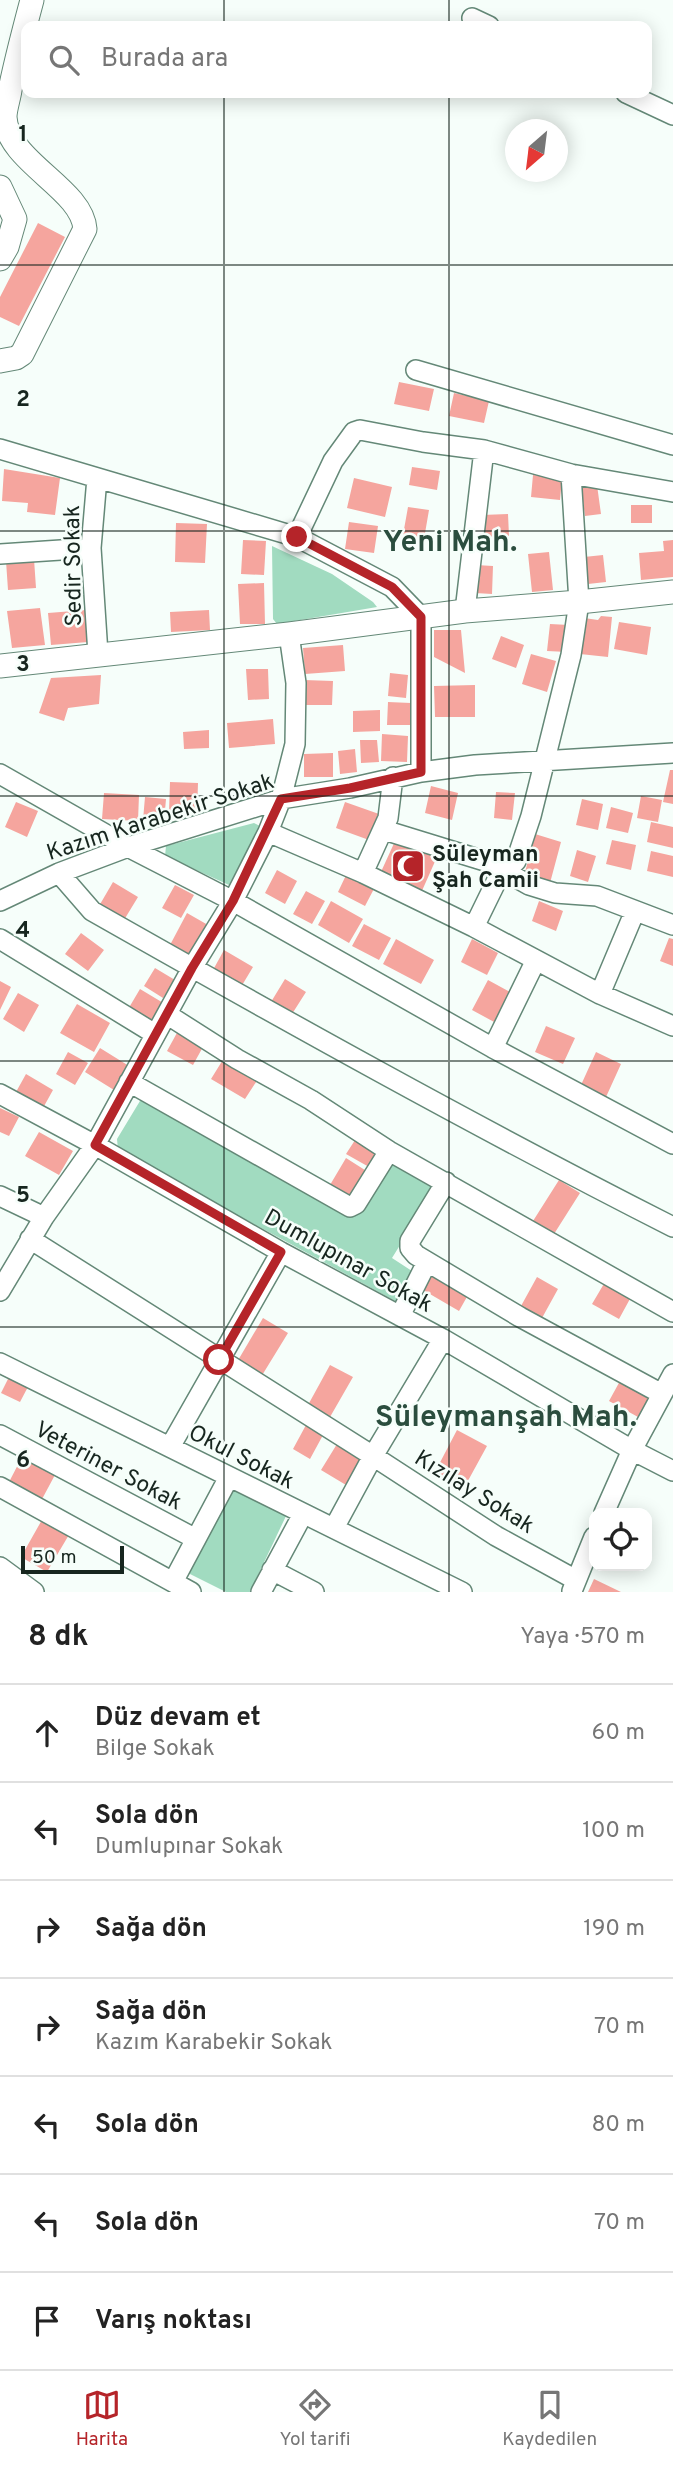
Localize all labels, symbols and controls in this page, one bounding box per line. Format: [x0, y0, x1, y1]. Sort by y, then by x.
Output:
search box [21, 21, 652, 98]
icon: search [45, 41, 83, 79]
text: Burada ara [101, 43, 228, 76]
north arrow [505, 119, 568, 182]
text: 1 [18, 121, 28, 150]
text: 2 [16, 386, 30, 415]
street label: Sedir Sokak [59, 505, 90, 627]
route end [281, 521, 312, 552]
district label: Yeni Mah. [383, 525, 517, 562]
text: 3 [16, 651, 30, 680]
street label: Kazım Karabekir Sokak [43, 768, 278, 869]
place label: Süleyman Şah Camii [432, 841, 539, 896]
mosque icon: Süleyman Şah Camii [389, 847, 427, 885]
text: 4 [16, 917, 30, 946]
text: 5 [16, 1182, 30, 1211]
street label: Dumlupınar Sokak [258, 1204, 437, 1321]
route start [203, 1344, 234, 1375]
district label: Süleymanşah Mah. [375, 1400, 637, 1437]
street label: Veteriner Sokak [29, 1416, 187, 1518]
street label: Okul Sokak [183, 1419, 299, 1497]
street label: Kızılay Sokak [408, 1445, 539, 1542]
text: 6 [16, 1447, 30, 1476]
map controls [589, 1508, 652, 1571]
button: locate [589, 1508, 652, 1571]
scale bar [21, 1543, 124, 1575]
text: 50 m [32, 1546, 77, 1570]
text: 8 dk [28, 1619, 88, 1656]
text: Yaya · 570 m [520, 1623, 645, 1652]
text: Düz devam et [95, 1702, 261, 1735]
icon: ahead [28, 1714, 66, 1752]
text: 60 m [592, 1719, 645, 1748]
text: Bilge Sokak [95, 1735, 215, 1764]
text: Sola dön [95, 1800, 199, 1833]
icon: left [28, 1812, 66, 1850]
text: 100 m [582, 1817, 645, 1846]
text: Dumlupınar Sokak [95, 1833, 283, 1862]
icon: right [28, 1910, 66, 1948]
text: Sağa dön [95, 1913, 207, 1946]
text: 190 m [583, 1915, 645, 1944]
text: Sağa dön [95, 1996, 207, 2029]
icon: right [28, 2008, 66, 2046]
text: 70 m [594, 2013, 645, 2042]
text: Kazım Karabekir Sokak [95, 2029, 332, 2058]
icon: left [28, 2106, 66, 2144]
text: Sola dön [95, 2109, 199, 2142]
text: 80 m [592, 2111, 645, 2140]
icon: left [28, 2204, 66, 2242]
text: Sola dön [95, 2207, 199, 2240]
text: 70 m [594, 2209, 645, 2238]
icon: arrive [28, 2302, 66, 2340]
text: Varış noktası [95, 2305, 252, 2338]
tab: Harita [76, 2386, 128, 2452]
tab: Yol tarifi [280, 2386, 350, 2452]
tab: Kaydedilen [502, 2386, 597, 2452]

